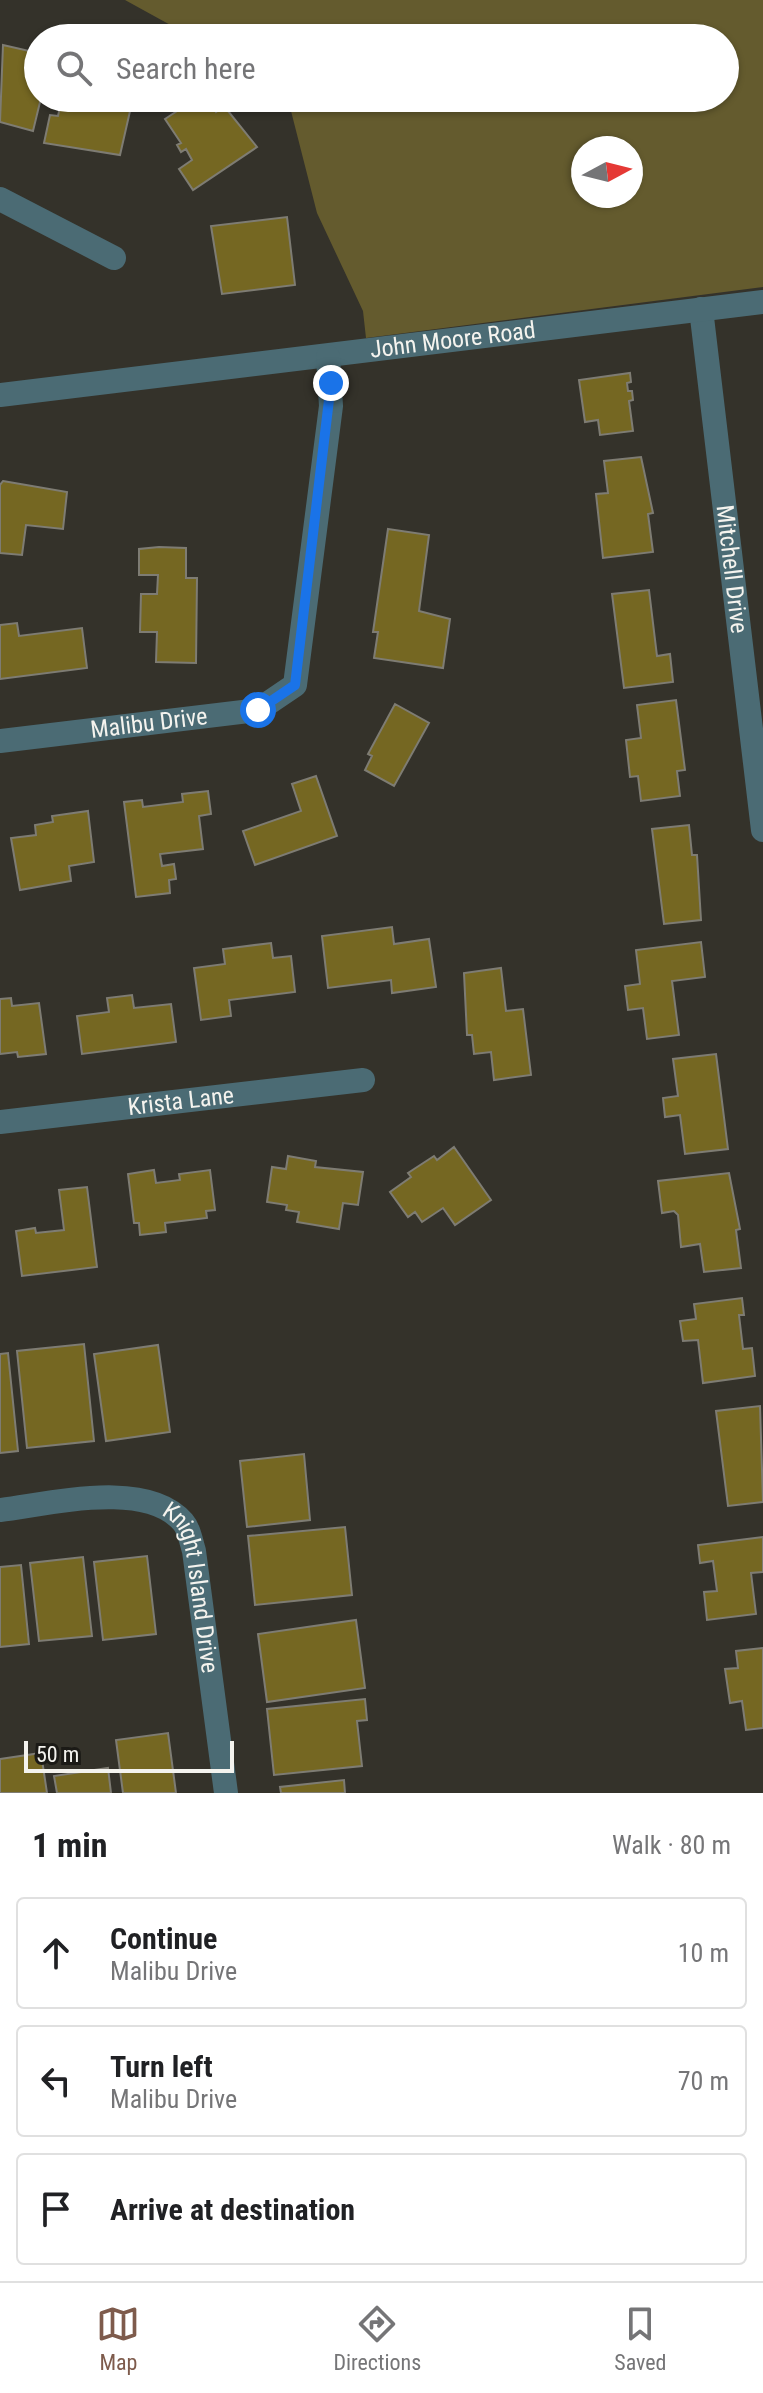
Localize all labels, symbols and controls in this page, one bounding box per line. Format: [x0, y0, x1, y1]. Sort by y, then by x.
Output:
search box [24, 24, 739, 112]
icon: search [52, 46, 96, 90]
text: Search here [116, 51, 256, 86]
north arrow [571, 136, 643, 208]
street label: John Moore Road [368, 316, 537, 364]
route end [313, 365, 349, 401]
street label: Mitchell Drive [710, 503, 753, 635]
route start [240, 692, 276, 728]
street label: Malibu Drive [89, 702, 209, 744]
street label: Krista Lane [126, 1081, 235, 1121]
street label: Knight Island Drive [158, 1496, 224, 1675]
scale bar [24, 1737, 234, 1773]
text: 50 m [36, 1742, 79, 1767]
text: 1 min [32, 1825, 108, 1865]
text: Walk · 80 m [612, 1830, 731, 1860]
text: Continue [110, 1921, 217, 1956]
icon: ahead [34, 1931, 78, 1975]
text: 10 m [678, 1938, 729, 1968]
text: Malibu Drive [110, 1956, 237, 1986]
text: Turn left [110, 2049, 213, 2084]
icon: left [34, 2059, 78, 2103]
text: 70 m [678, 2066, 729, 2096]
text: Malibu Drive [110, 2084, 237, 2114]
icon: arrive [34, 2187, 78, 2231]
text: Arrive at destination [110, 2192, 355, 2227]
tab: Map [96, 2302, 140, 2375]
tab: Directions [333, 2302, 421, 2375]
tab: Saved [614, 2302, 667, 2375]

